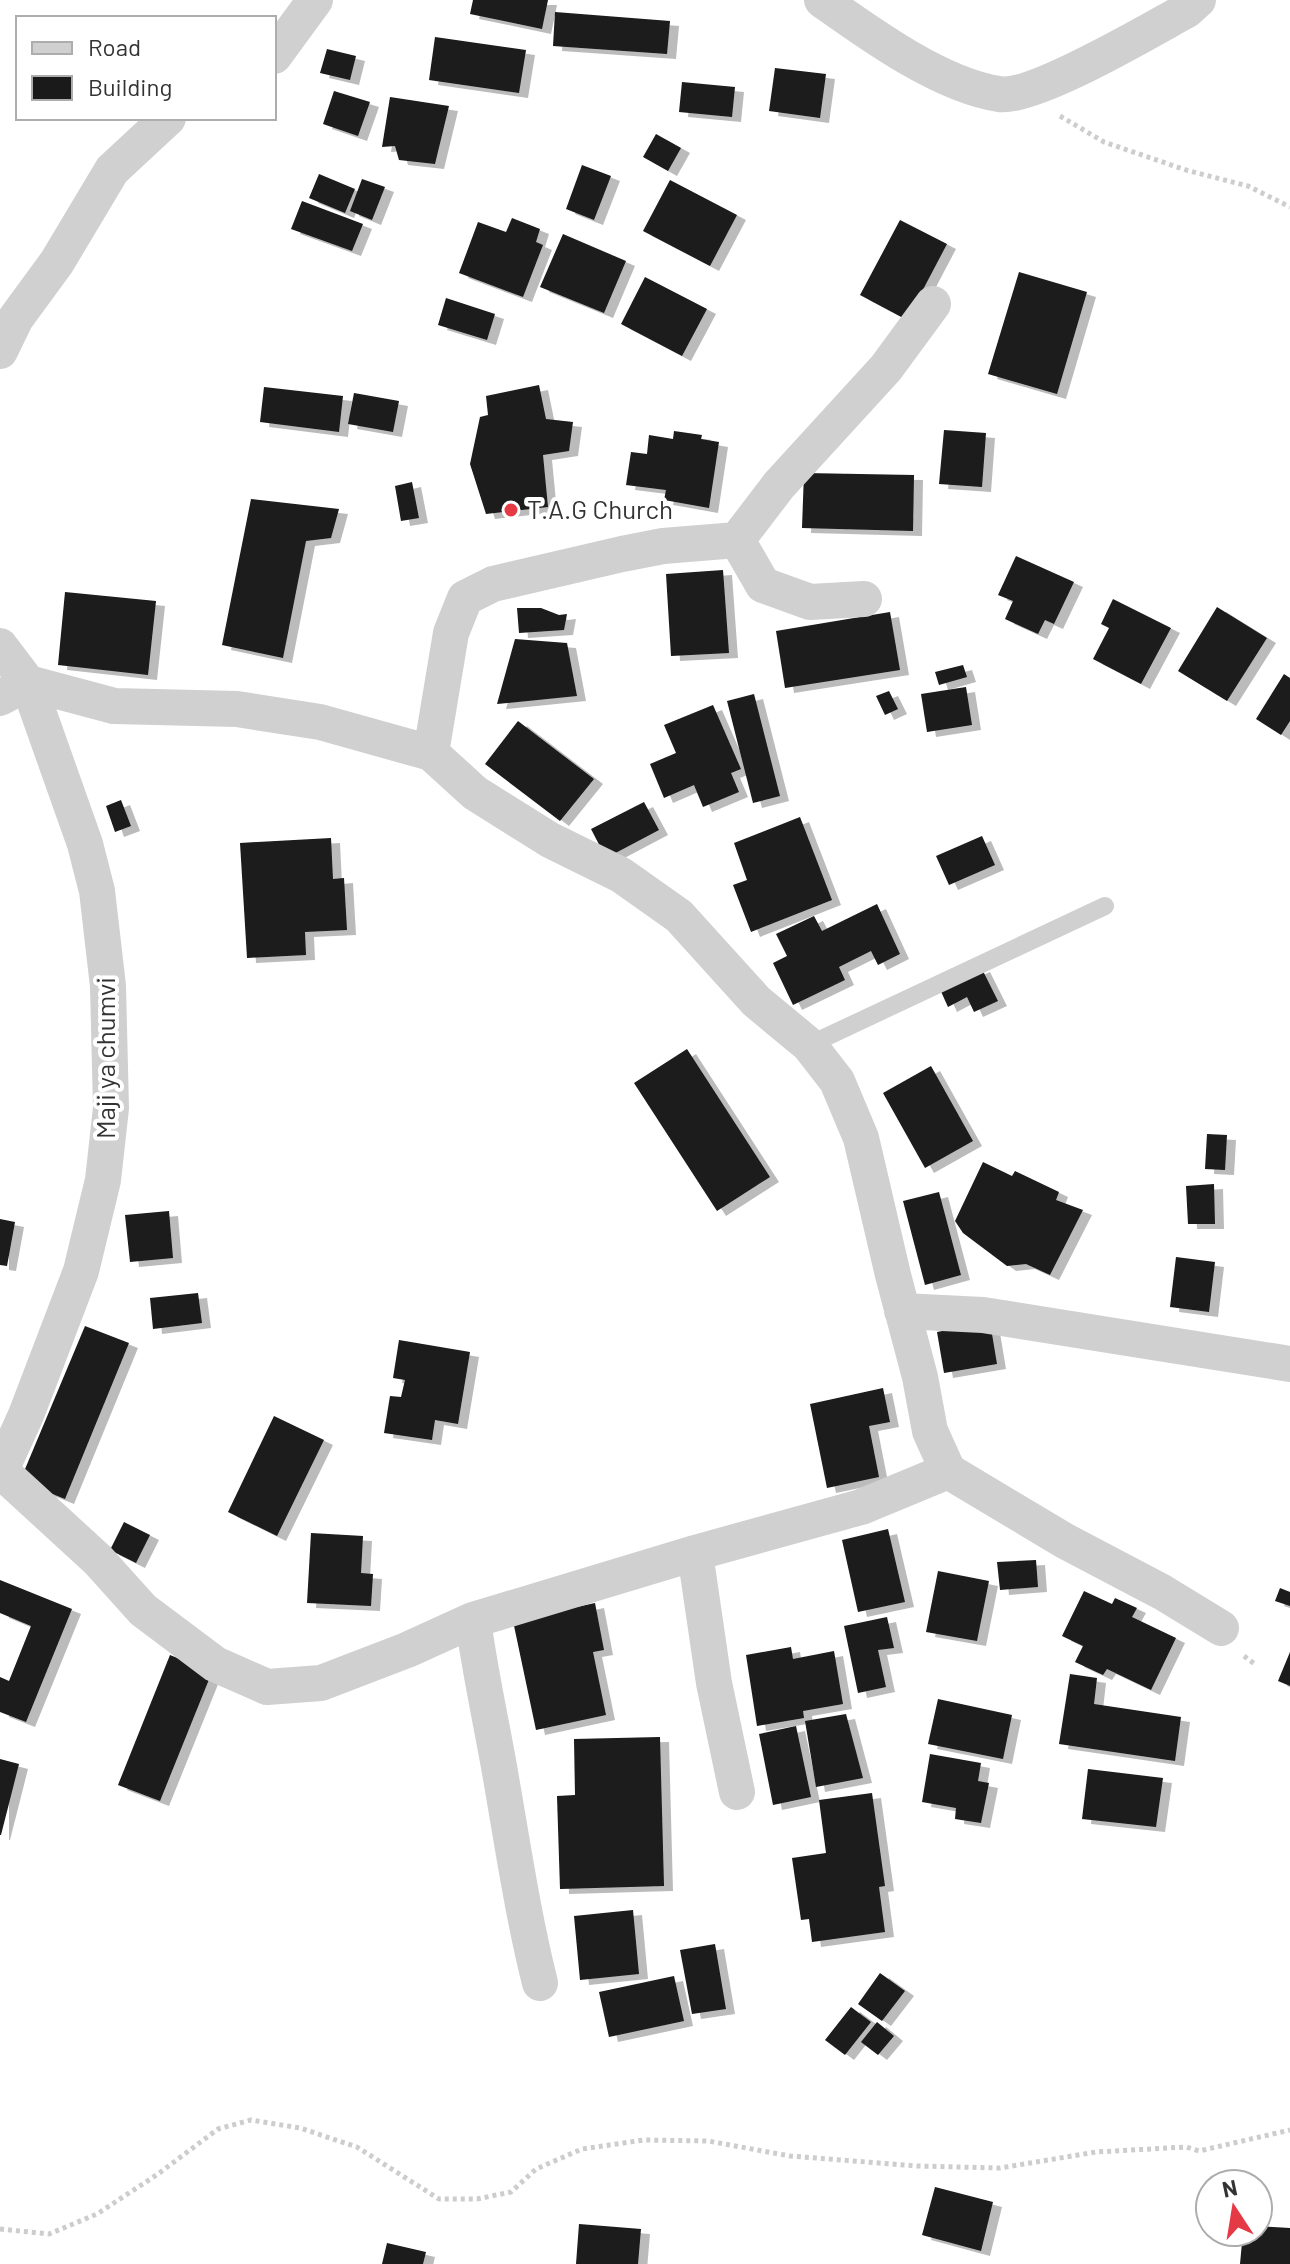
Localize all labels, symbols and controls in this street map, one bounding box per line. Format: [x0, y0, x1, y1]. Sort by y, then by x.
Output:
legend [16, 16, 276, 120]
text: Road [88, 32, 141, 61]
text: Building [88, 72, 172, 101]
place label: T.A.G Church [527, 493, 673, 524]
marker: T.A.G Church [502, 501, 520, 519]
street label: Maji ya chumvi [89, 977, 120, 1139]
north arrow [1194, 2168, 1274, 2248]
text: N [1220, 2173, 1239, 2202]

